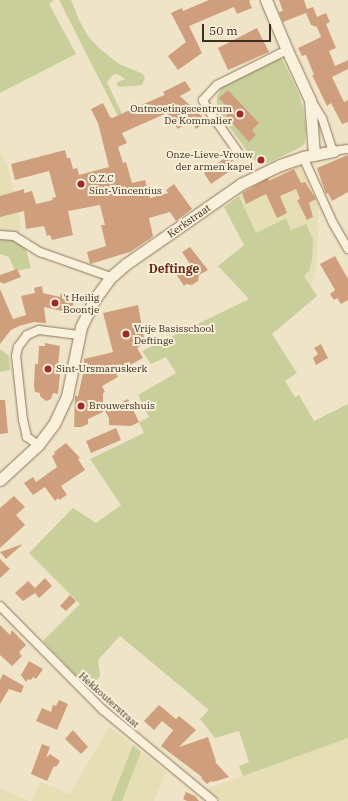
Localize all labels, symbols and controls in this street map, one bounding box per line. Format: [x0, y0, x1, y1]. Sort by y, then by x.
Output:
scale bar [204, 16, 273, 42]
text: 50 m [209, 23, 238, 38]
place label: Ontmoetingscentrum De Kommalier [130, 102, 232, 126]
marker: Ontmoetingscentrum De Kommalier [235, 109, 245, 119]
place label: Onze-Lieve-Vrouw der armen kapel [166, 148, 253, 172]
marker: Onze-Lieve-Vrouw der armen kapel [256, 155, 266, 165]
place label: O.Z.C Sint-Vincentius [89, 172, 162, 196]
marker: O.Z.C Sint-Vincentius [76, 179, 86, 189]
street label: Kerkstraat [165, 202, 213, 240]
district label: Deftinge [149, 262, 199, 276]
place label: 't Heilig Boontje [63, 291, 99, 314]
marker: 't Heilig Boontje [50, 298, 60, 308]
place label: Vrije Basisschool Deftinge [134, 322, 214, 346]
marker: Vrije Basisschool Deftinge [121, 329, 131, 339]
place label: Sint-Ursmaruskerk [56, 363, 147, 375]
marker: Sint-Ursmaruskerk [43, 364, 53, 374]
place label: Brouwershuis [89, 400, 155, 412]
marker: Brouwershuis [76, 401, 86, 411]
street label: Hekkouterstraat [76, 670, 142, 730]

